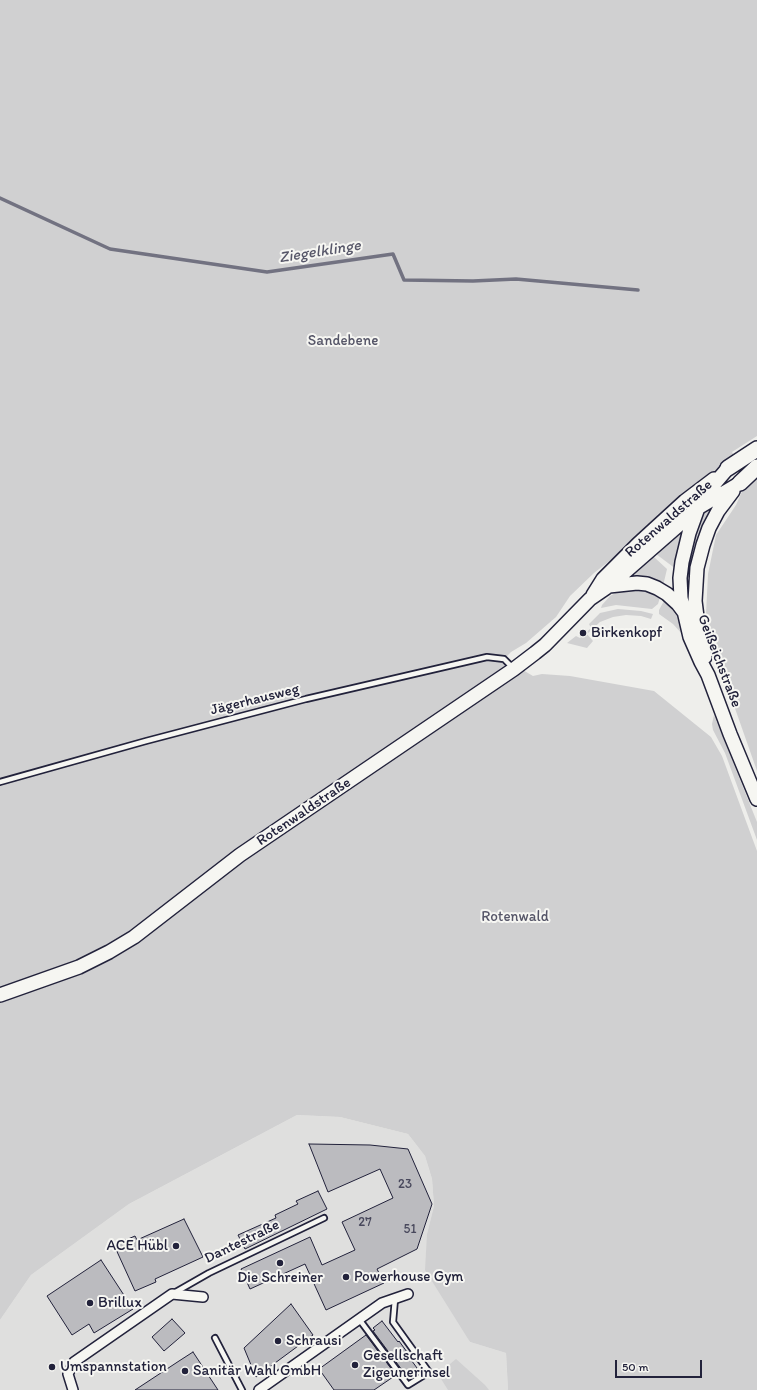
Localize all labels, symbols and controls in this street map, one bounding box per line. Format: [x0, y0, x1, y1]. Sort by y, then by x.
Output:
water label: Ziegelklinge [278, 236, 362, 268]
park label: Sandebene [308, 332, 378, 350]
street label: Rotenwaldstraße [622, 476, 716, 562]
street label: Geißeichstraße [693, 612, 745, 710]
place label: Birkenkopf [591, 624, 662, 642]
marker: Birkenkopf [578, 628, 588, 638]
street label: Jägerhausweg [209, 680, 301, 720]
street label: Rotenwaldstraße [253, 774, 355, 850]
park label: Rotenwald [481, 908, 549, 926]
house number: 23 [398, 1177, 412, 1193]
house number: 27 [358, 1215, 372, 1231]
street label: Dantestraße [202, 1216, 282, 1268]
house number: 51 [404, 1222, 416, 1238]
place label: ACE Hübl [106, 1237, 168, 1255]
marker: ACE Hübl [171, 1241, 181, 1251]
marker: Die Schreiner [275, 1258, 285, 1268]
place label: Powerhouse Gym [354, 1268, 463, 1286]
place label: Die Schreiner [237, 1269, 323, 1287]
marker: Powerhouse Gym [341, 1272, 351, 1282]
place label: Brillux [98, 1294, 142, 1312]
marker: Brillux [85, 1298, 95, 1308]
place label: Schrausi [286, 1332, 342, 1350]
marker: Schrausi [273, 1336, 283, 1346]
place label: Gesellschaft Zigeunerinsel [363, 1347, 450, 1382]
scale bar [617, 1352, 704, 1378]
place label: Umspannstation [60, 1358, 167, 1376]
marker: Gesellschaft Zigeunerinsel [350, 1360, 360, 1370]
text: 50 m [622, 1360, 648, 1374]
marker: Umspannstation [47, 1362, 57, 1372]
place label: Sanitär Wahl GmbH [193, 1362, 321, 1380]
marker: Sanitär Wahl GmbH [180, 1366, 190, 1376]

